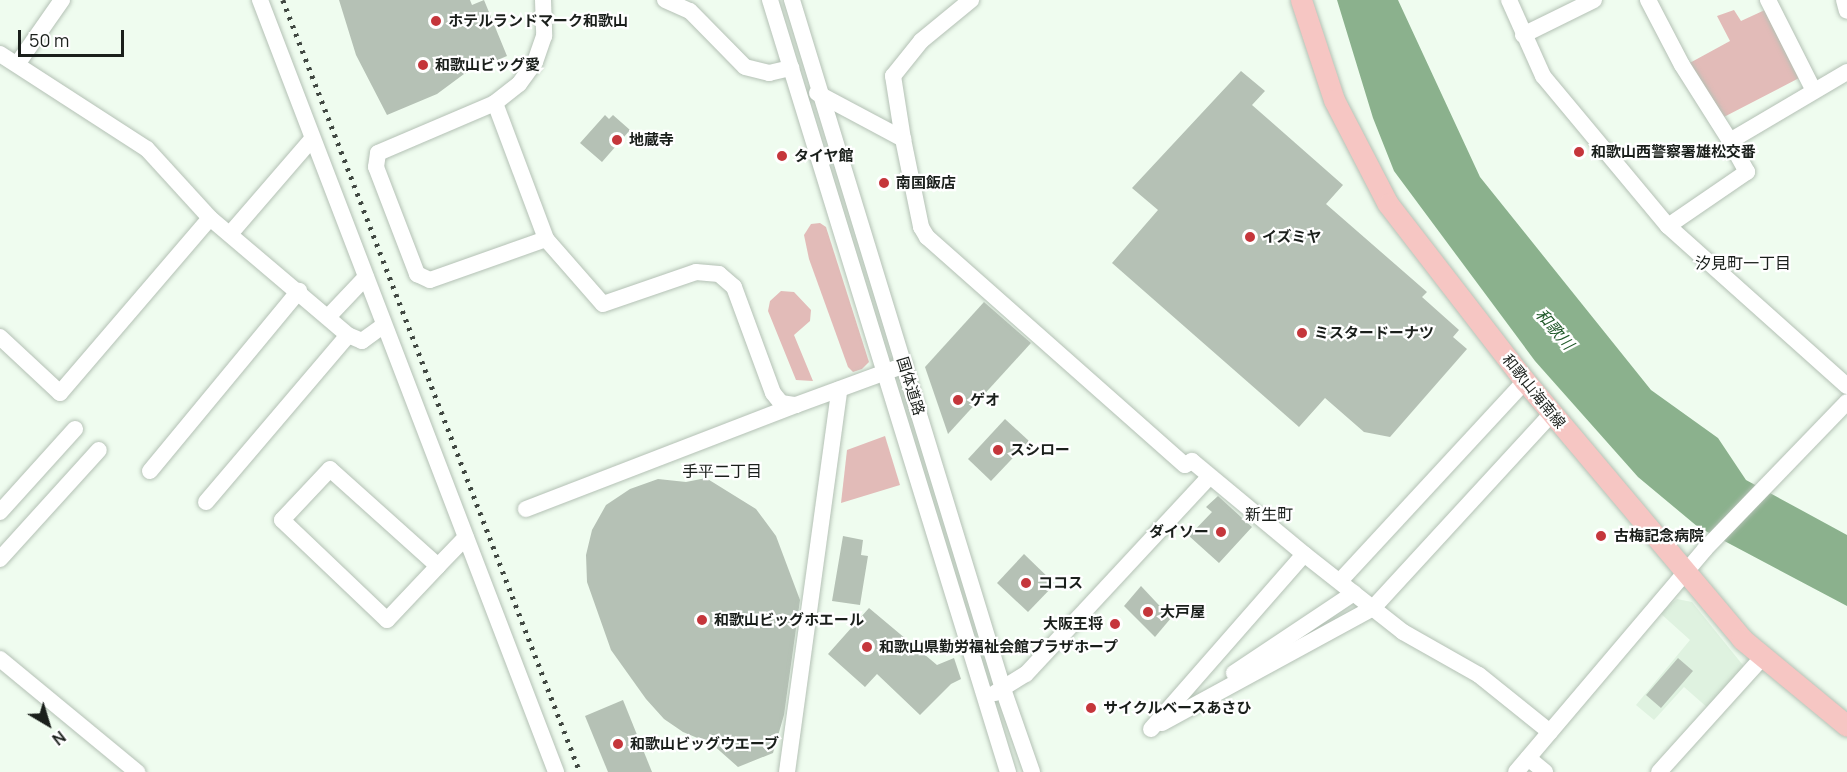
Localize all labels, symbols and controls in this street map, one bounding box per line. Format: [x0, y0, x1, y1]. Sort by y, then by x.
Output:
place label: ホテルランドマーク和歌山 [448, 12, 628, 30]
marker: ホテルランドマーク和歌山 [429, 14, 443, 28]
scale bar [21, 18, 128, 56]
text: 50 m [29, 28, 69, 52]
place label: 和歌山ビッグ愛 [435, 56, 540, 74]
marker: 和歌山ビッグ愛 [416, 58, 430, 72]
place label: 地蔵寺 [629, 131, 674, 149]
marker: 地蔵寺 [610, 133, 624, 147]
place label: 和歌山西警察署雄松交番 [1591, 143, 1756, 161]
marker: 和歌山西警察署雄松交番 [1572, 145, 1586, 159]
place label: タイヤ館 [794, 147, 854, 165]
marker: タイヤ館 [775, 149, 789, 163]
place label: 南国飯店 [896, 174, 956, 192]
marker: 南国飯店 [877, 176, 891, 190]
place label: イズミヤ [1262, 228, 1322, 246]
marker: イズミヤ [1243, 230, 1257, 244]
district label: 汐見町一丁目 [1695, 253, 1791, 273]
water label: 和歌川 [1532, 305, 1578, 353]
place label: ミスタードーナツ [1314, 324, 1434, 342]
marker: ミスタードーナツ [1295, 326, 1309, 340]
street label: 和歌山海南線 [1499, 350, 1569, 432]
street label: 国体道路 [894, 355, 928, 417]
place label: ゲオ [970, 391, 1000, 409]
marker: ゲオ [951, 393, 965, 407]
place label: スシロー [1010, 441, 1070, 459]
marker: スシロー [991, 443, 1005, 457]
district label: 手平二丁目 [682, 461, 762, 481]
district label: 新生町 [1245, 504, 1293, 524]
place label: ダイソー [1149, 523, 1209, 541]
marker: ダイソー [1214, 525, 1228, 539]
marker: 古梅記念病院 [1592, 527, 1610, 545]
place label: 古梅記念病院 [1614, 527, 1704, 545]
place label: ココス [1038, 574, 1083, 592]
marker: ココス [1019, 576, 1033, 590]
place label: 大戸屋 [1160, 603, 1205, 621]
marker: 大戸屋 [1141, 605, 1155, 619]
place label: 和歌山ビッグホエール [714, 611, 864, 629]
marker: 和歌山ビッグホエール [695, 613, 709, 627]
place label: 大阪王将 [1043, 615, 1103, 633]
marker: 大阪王将 [1108, 617, 1122, 631]
place label: 和歌山県勤労福祉会館プラザホープ [879, 638, 1119, 656]
marker: 和歌山県勤労福祉会館プラザホープ [860, 640, 874, 654]
north arrow [18, 694, 78, 754]
place label: サイクルベースあさひ [1103, 699, 1253, 717]
marker: サイクルベースあさひ [1084, 701, 1098, 715]
text: N [48, 726, 70, 750]
place label: 和歌山ビッグウエーブ [630, 735, 780, 753]
marker: 和歌山ビッグウエーブ [611, 737, 625, 751]

